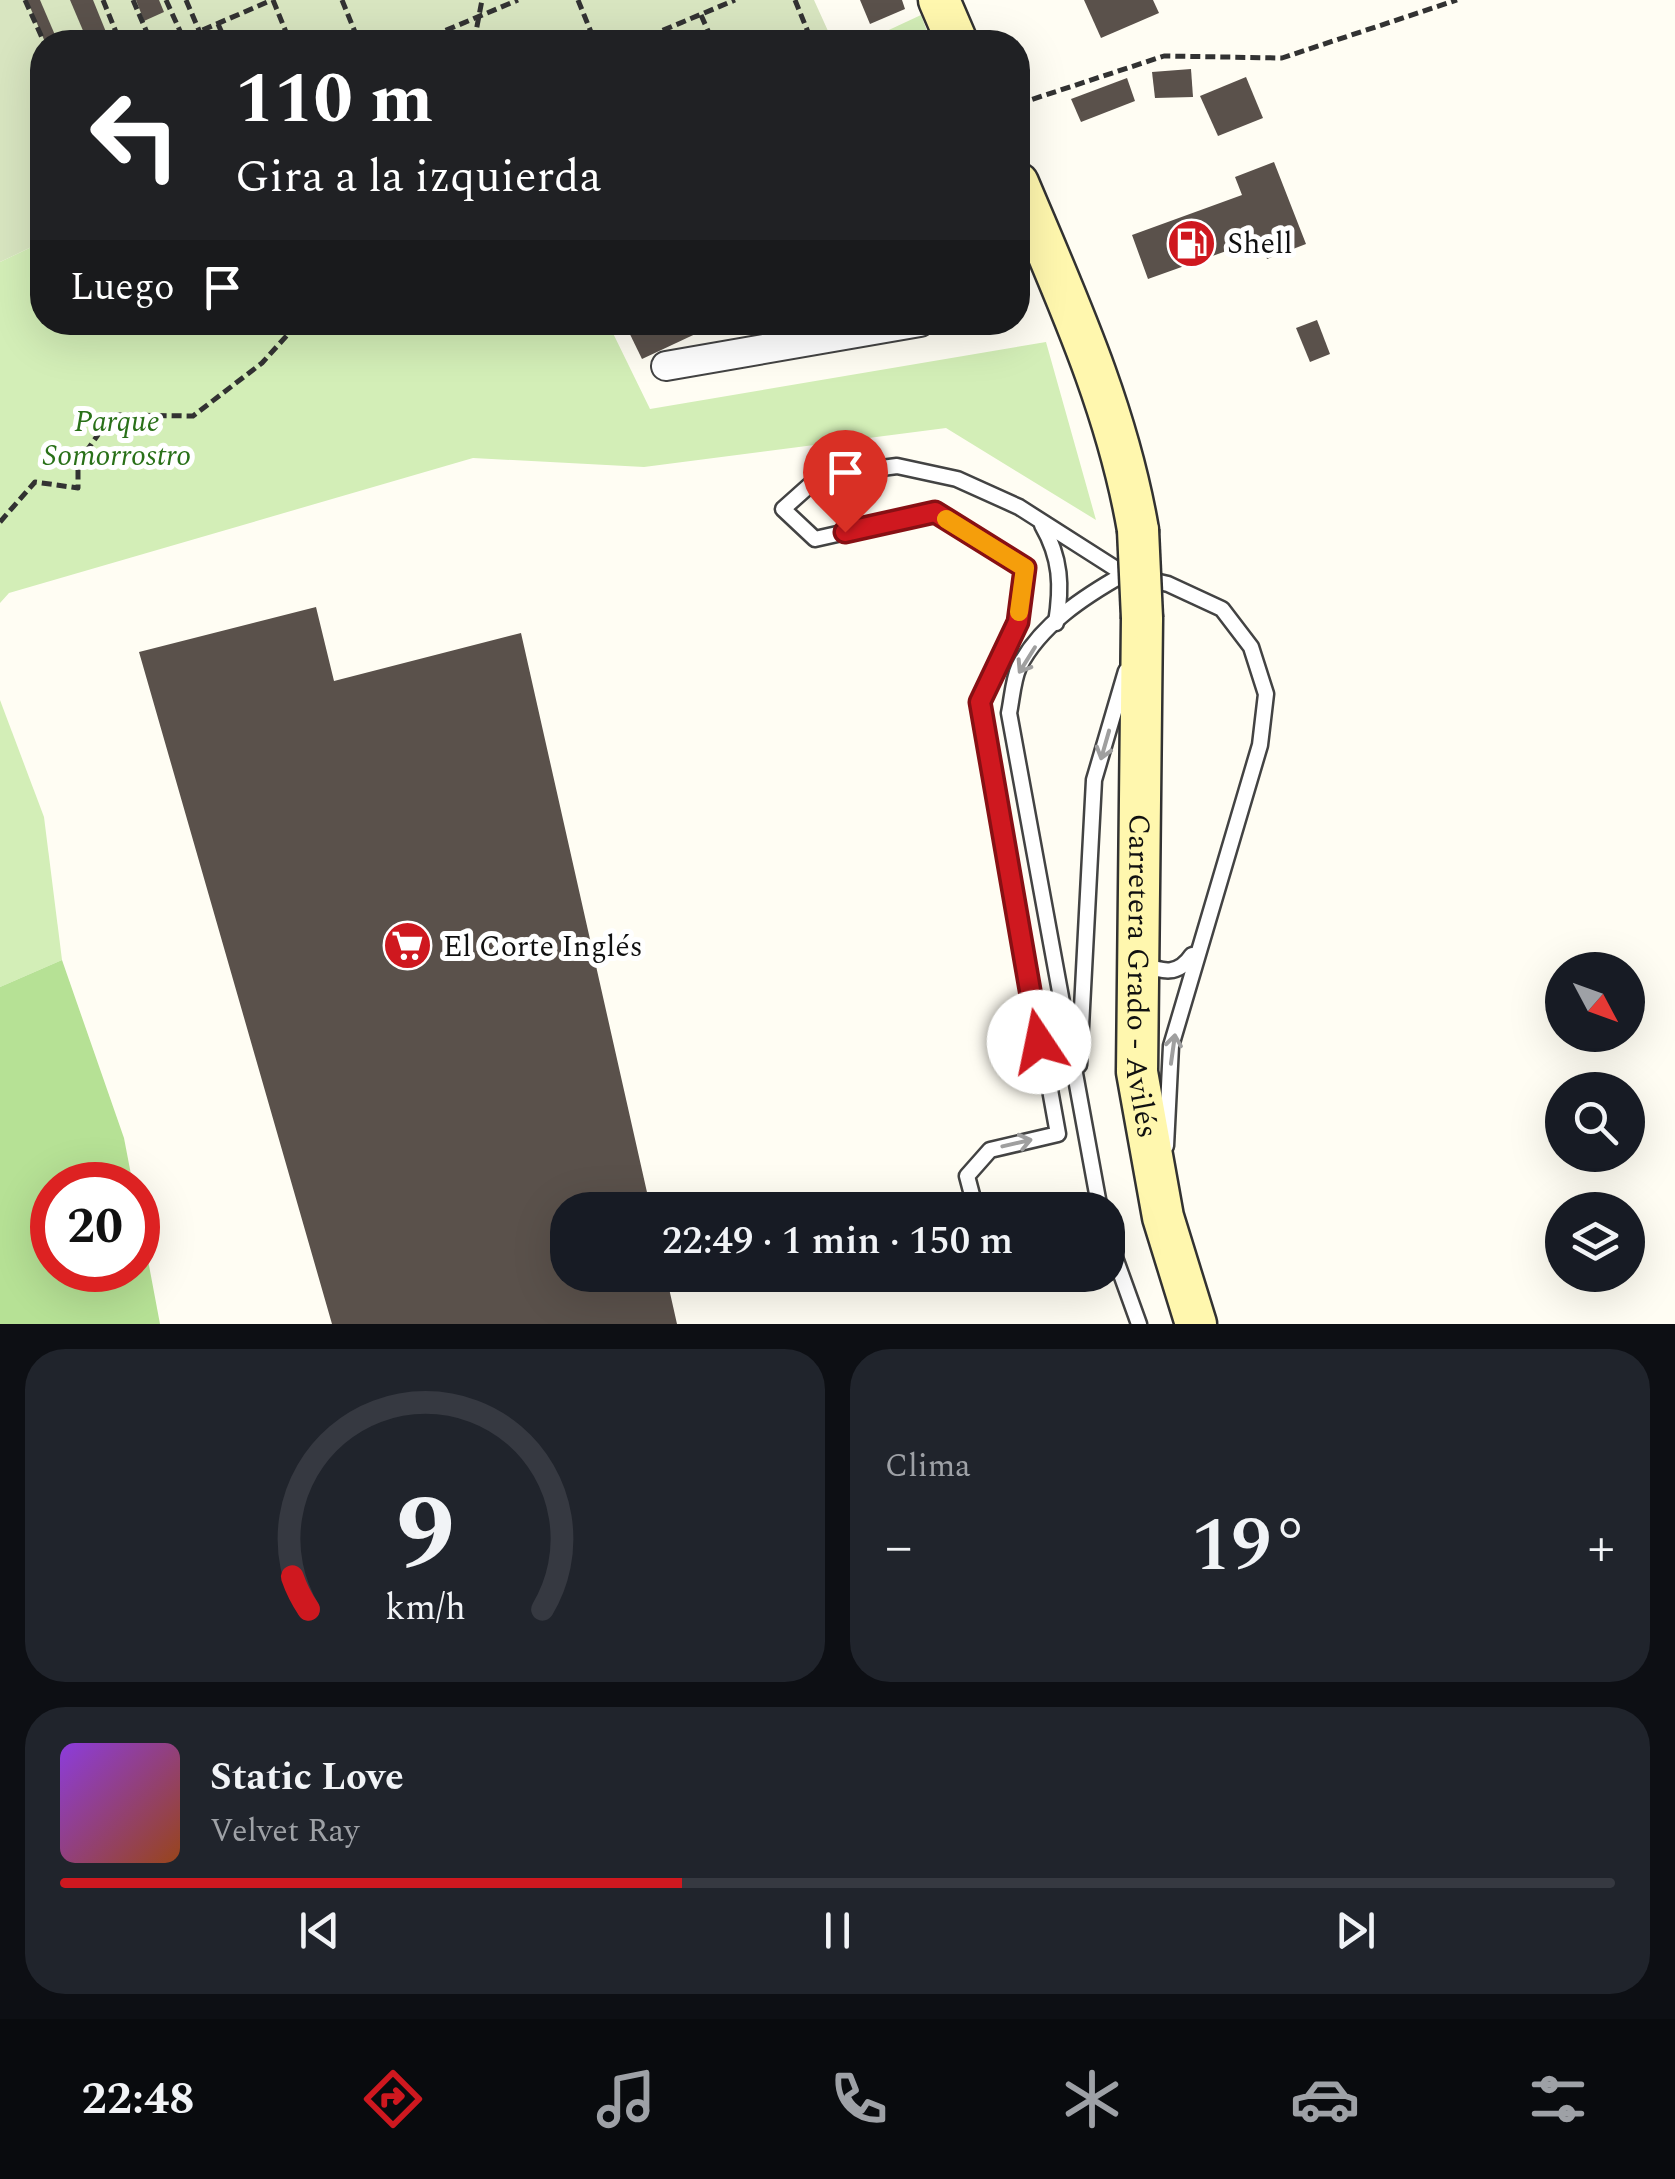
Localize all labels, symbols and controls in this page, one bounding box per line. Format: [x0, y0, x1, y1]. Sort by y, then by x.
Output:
text: 110 m [235, 47, 433, 153]
icon: left [70, 70, 200, 200]
text: Gira a la izquierda [235, 143, 602, 212]
fuel station icon: Shell [1166, 217, 1218, 269]
place label: Shell [1227, 221, 1293, 267]
text: Luego [70, 259, 175, 317]
icon: arrive [195, 260, 250, 315]
park label: Parque Somorrostro [43, 399, 191, 479]
pin [803, 430, 888, 533]
icon: arrive [818, 445, 873, 500]
one-way arrow [1017, 646, 1037, 674]
one-way arrow [1094, 729, 1113, 760]
street label: Carretera Grado - Avilés [1113, 813, 1170, 1142]
supermarket icon: El Corte Inglés [382, 920, 434, 972]
place label: El Corte Inglés [443, 924, 643, 970]
north arrow [1545, 952, 1645, 1052]
map controls [1545, 952, 1645, 1292]
position arrow [987, 990, 1091, 1094]
one-way arrow [1164, 1034, 1182, 1066]
button: search [1545, 1072, 1645, 1172]
one-way arrow [1000, 1133, 1032, 1152]
speed limit sign: 20 [30, 1162, 160, 1292]
button: layers [1545, 1192, 1645, 1292]
text: 22:49 · 1 min · 150 m [662, 1213, 1013, 1271]
text: Clima [885, 1442, 971, 1491]
text: 9 [396, 1457, 454, 1615]
text: 19° [1191, 1490, 1309, 1604]
text: − [885, 1506, 913, 1589]
text: + [1587, 1506, 1615, 1589]
text: km/h [385, 1581, 465, 1636]
text: Static Love [210, 1749, 404, 1807]
text: Velvet Ray [210, 1807, 359, 1856]
icon: previous [292, 1903, 347, 1958]
icon: pause [810, 1903, 865, 1958]
icon: next [1328, 1903, 1383, 1958]
icon: directions [358, 2064, 428, 2134]
icon: music [591, 2064, 661, 2134]
icon: phone [824, 2064, 894, 2134]
icon: climate [1057, 2064, 1127, 2134]
icon: car [1290, 2064, 1360, 2134]
icon: filters [1523, 2064, 1593, 2134]
text: 22:48 [82, 2065, 195, 2134]

